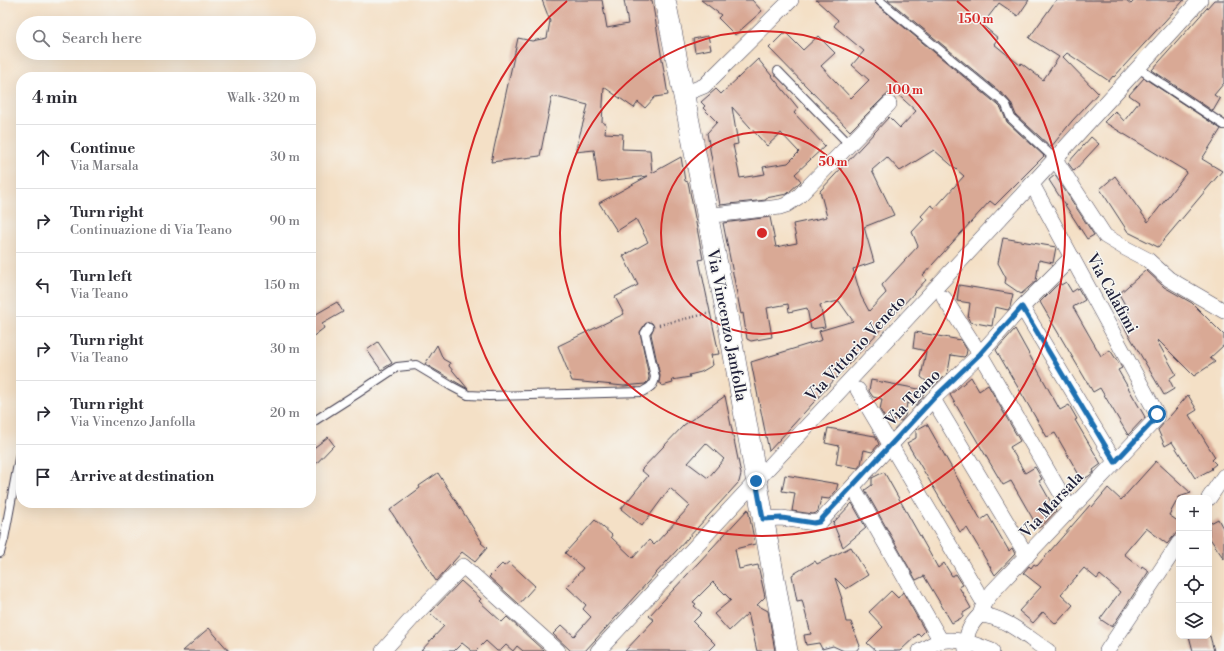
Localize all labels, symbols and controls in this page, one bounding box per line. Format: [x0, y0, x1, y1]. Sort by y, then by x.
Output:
text: 150 m [959, 12, 993, 27]
search box [16, 16, 316, 60]
icon: search [30, 27, 52, 49]
text: Search here [62, 29, 142, 48]
text: 100 m [887, 83, 923, 98]
text: 4 min [32, 87, 77, 109]
text: Walk · 320 m [227, 90, 300, 106]
text: Continue [70, 139, 135, 158]
icon: ahead [32, 146, 54, 168]
text: 30 m [270, 149, 300, 165]
text: 50 m [818, 155, 848, 170]
text: Via Marsala [70, 158, 138, 174]
text: Turn right [70, 203, 144, 222]
icon: right [32, 210, 54, 232]
text: 90 m [269, 213, 300, 229]
text: Continuazione di Via Teano [70, 222, 232, 238]
centre of rings [755, 226, 769, 240]
street label: Via Vincenzo Janfolla [702, 246, 752, 404]
street label: Via Calafimi [1082, 249, 1142, 337]
text: Turn left [70, 267, 132, 286]
icon: left [32, 274, 54, 296]
text: 150 m [265, 277, 300, 293]
text: Via Teano [70, 286, 128, 302]
street label: Via Vittorio Veneto [801, 291, 910, 407]
text: Turn right [70, 331, 144, 350]
icon: right [32, 338, 54, 360]
text: 30 m [270, 341, 300, 357]
text: Via Teano [70, 350, 128, 366]
street label: Via Teano [880, 365, 945, 431]
text: Turn right [70, 395, 144, 414]
icon: right [32, 402, 54, 424]
text: 20 m [270, 405, 300, 421]
route start [1148, 405, 1166, 423]
text: Via Vincenzo Janfolla [70, 414, 196, 430]
icon: arrive [32, 466, 54, 488]
street label: Via Marsala [1015, 466, 1088, 543]
text: Arrive at destination [70, 467, 214, 486]
route end [747, 472, 765, 490]
map controls [1176, 495, 1212, 639]
button: + [1176, 495, 1212, 531]
button: − [1176, 531, 1212, 567]
button: locate [1176, 567, 1212, 603]
button: layers [1176, 603, 1212, 639]

